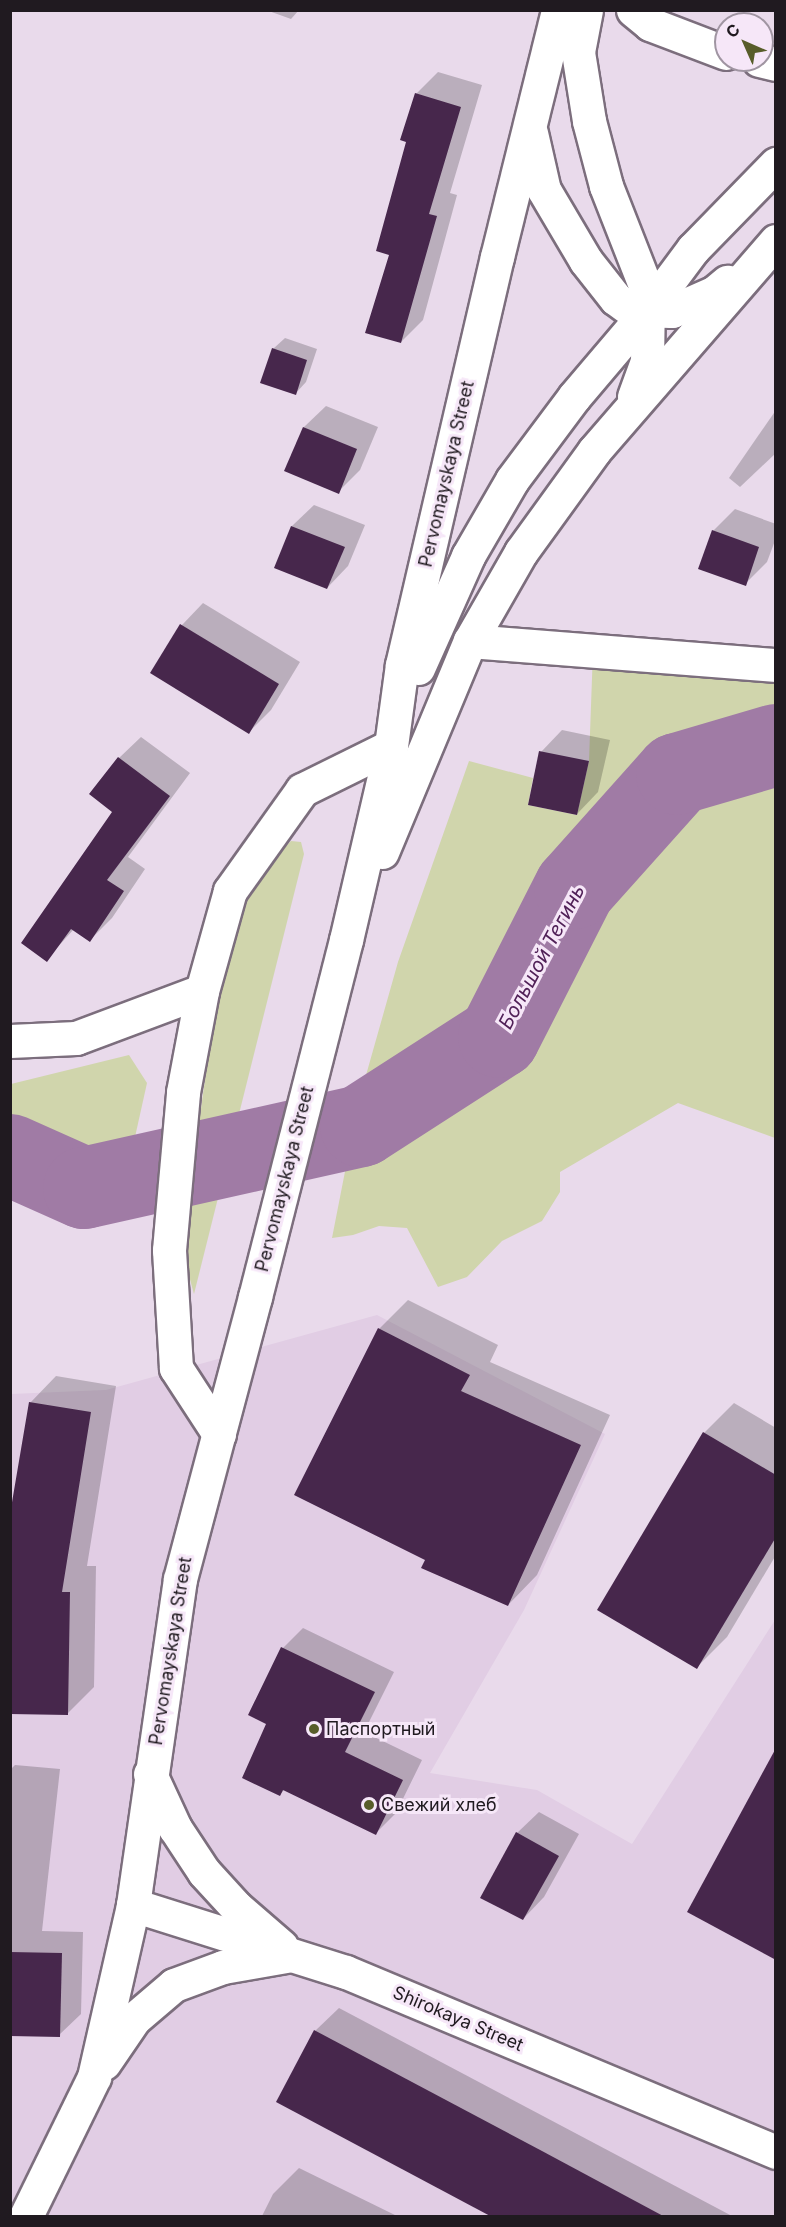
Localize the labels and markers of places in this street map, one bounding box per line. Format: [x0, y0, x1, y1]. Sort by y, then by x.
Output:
place label: Паспортный [326, 1718, 435, 1740]
marker: Паспортный [307, 1722, 321, 1736]
place label: Свежий хлеб [381, 1794, 497, 1816]
marker: Свежий хлеб [362, 1798, 376, 1812]

